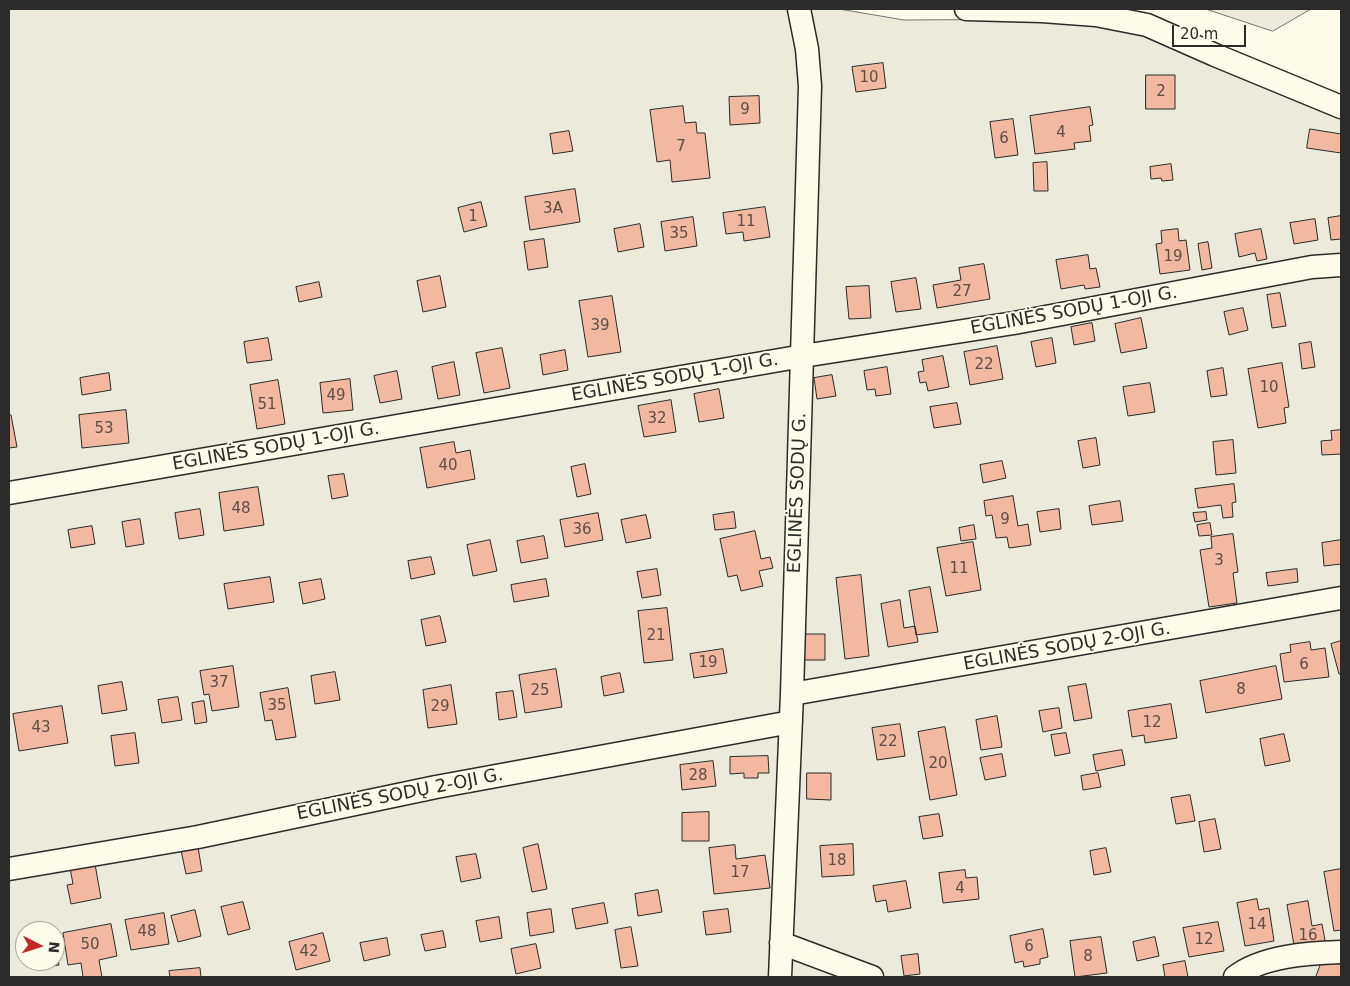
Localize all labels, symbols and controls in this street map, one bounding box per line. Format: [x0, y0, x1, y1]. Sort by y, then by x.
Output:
scale bar [1175, 15, 1249, 47]
text: 20 m [1180, 25, 1218, 43]
house number: 10 [859, 69, 879, 87]
house number: 2 [1156, 83, 1166, 101]
house number: 9 [740, 101, 750, 119]
house number: 4 [1056, 124, 1066, 142]
house number: 6 [999, 130, 1009, 148]
house number: 7 [676, 138, 686, 156]
house number: 3A [543, 200, 563, 218]
house number: 1 [468, 208, 478, 226]
house number: 11 [736, 213, 756, 231]
house number: 35 [669, 225, 689, 243]
house number: 19 [1163, 248, 1183, 266]
street label: EGLINĖS SODŲ 1-OJI G. [969, 282, 1179, 340]
house number: 27 [952, 283, 972, 301]
house number: 39 [590, 317, 610, 335]
street label: EGLINĖS SODŲ 1-OJI G. [570, 349, 780, 407]
house number: 22 [974, 356, 994, 374]
house number: 10 [1259, 379, 1279, 397]
house number: 49 [326, 387, 346, 405]
house number: 51 [257, 396, 277, 414]
house number: 32 [647, 410, 667, 428]
street label: EGLINĖS SODŲ G. [784, 412, 812, 574]
street label: EGLINĖS SODŲ 1-OJI G. [171, 418, 381, 476]
house number: 53 [94, 420, 114, 438]
house number: 40 [438, 457, 458, 475]
house number: 48 [231, 500, 251, 518]
house number: 9 [1000, 511, 1010, 529]
house number: 36 [572, 521, 592, 539]
house number: 3 [1214, 552, 1224, 570]
house number: 11 [949, 560, 969, 578]
street label: EGLINĖS SODŲ 2-OJI G. [962, 618, 1172, 676]
house number: 21 [646, 627, 666, 645]
house number: 19 [698, 654, 718, 672]
house number: 6 [1299, 656, 1309, 674]
house number: 37 [209, 674, 229, 692]
house number: 8 [1236, 681, 1246, 699]
house number: 25 [530, 682, 550, 700]
house number: 35 [267, 697, 287, 715]
house number: 29 [430, 698, 450, 716]
house number: 12 [1142, 714, 1162, 732]
house number: 43 [31, 719, 51, 737]
house number: 22 [878, 733, 898, 751]
house number: 20 [928, 755, 948, 773]
street label: EGLINĖS SODŲ 2-OJI G. [295, 764, 505, 826]
house number: 28 [688, 767, 708, 785]
house number: 18 [827, 852, 847, 870]
house number: 17 [730, 864, 750, 882]
house number: 4 [955, 880, 965, 898]
house number: 14 [1247, 916, 1267, 934]
north arrow [15, 921, 65, 971]
house number: 48 [137, 923, 157, 941]
house number: 16 [1298, 927, 1318, 945]
house number: 12 [1194, 931, 1214, 949]
house number: 50 [80, 936, 100, 954]
house number: 6 [1024, 938, 1034, 956]
text: N [45, 941, 62, 954]
house number: 42 [299, 943, 319, 961]
house number: 8 [1083, 948, 1093, 966]

